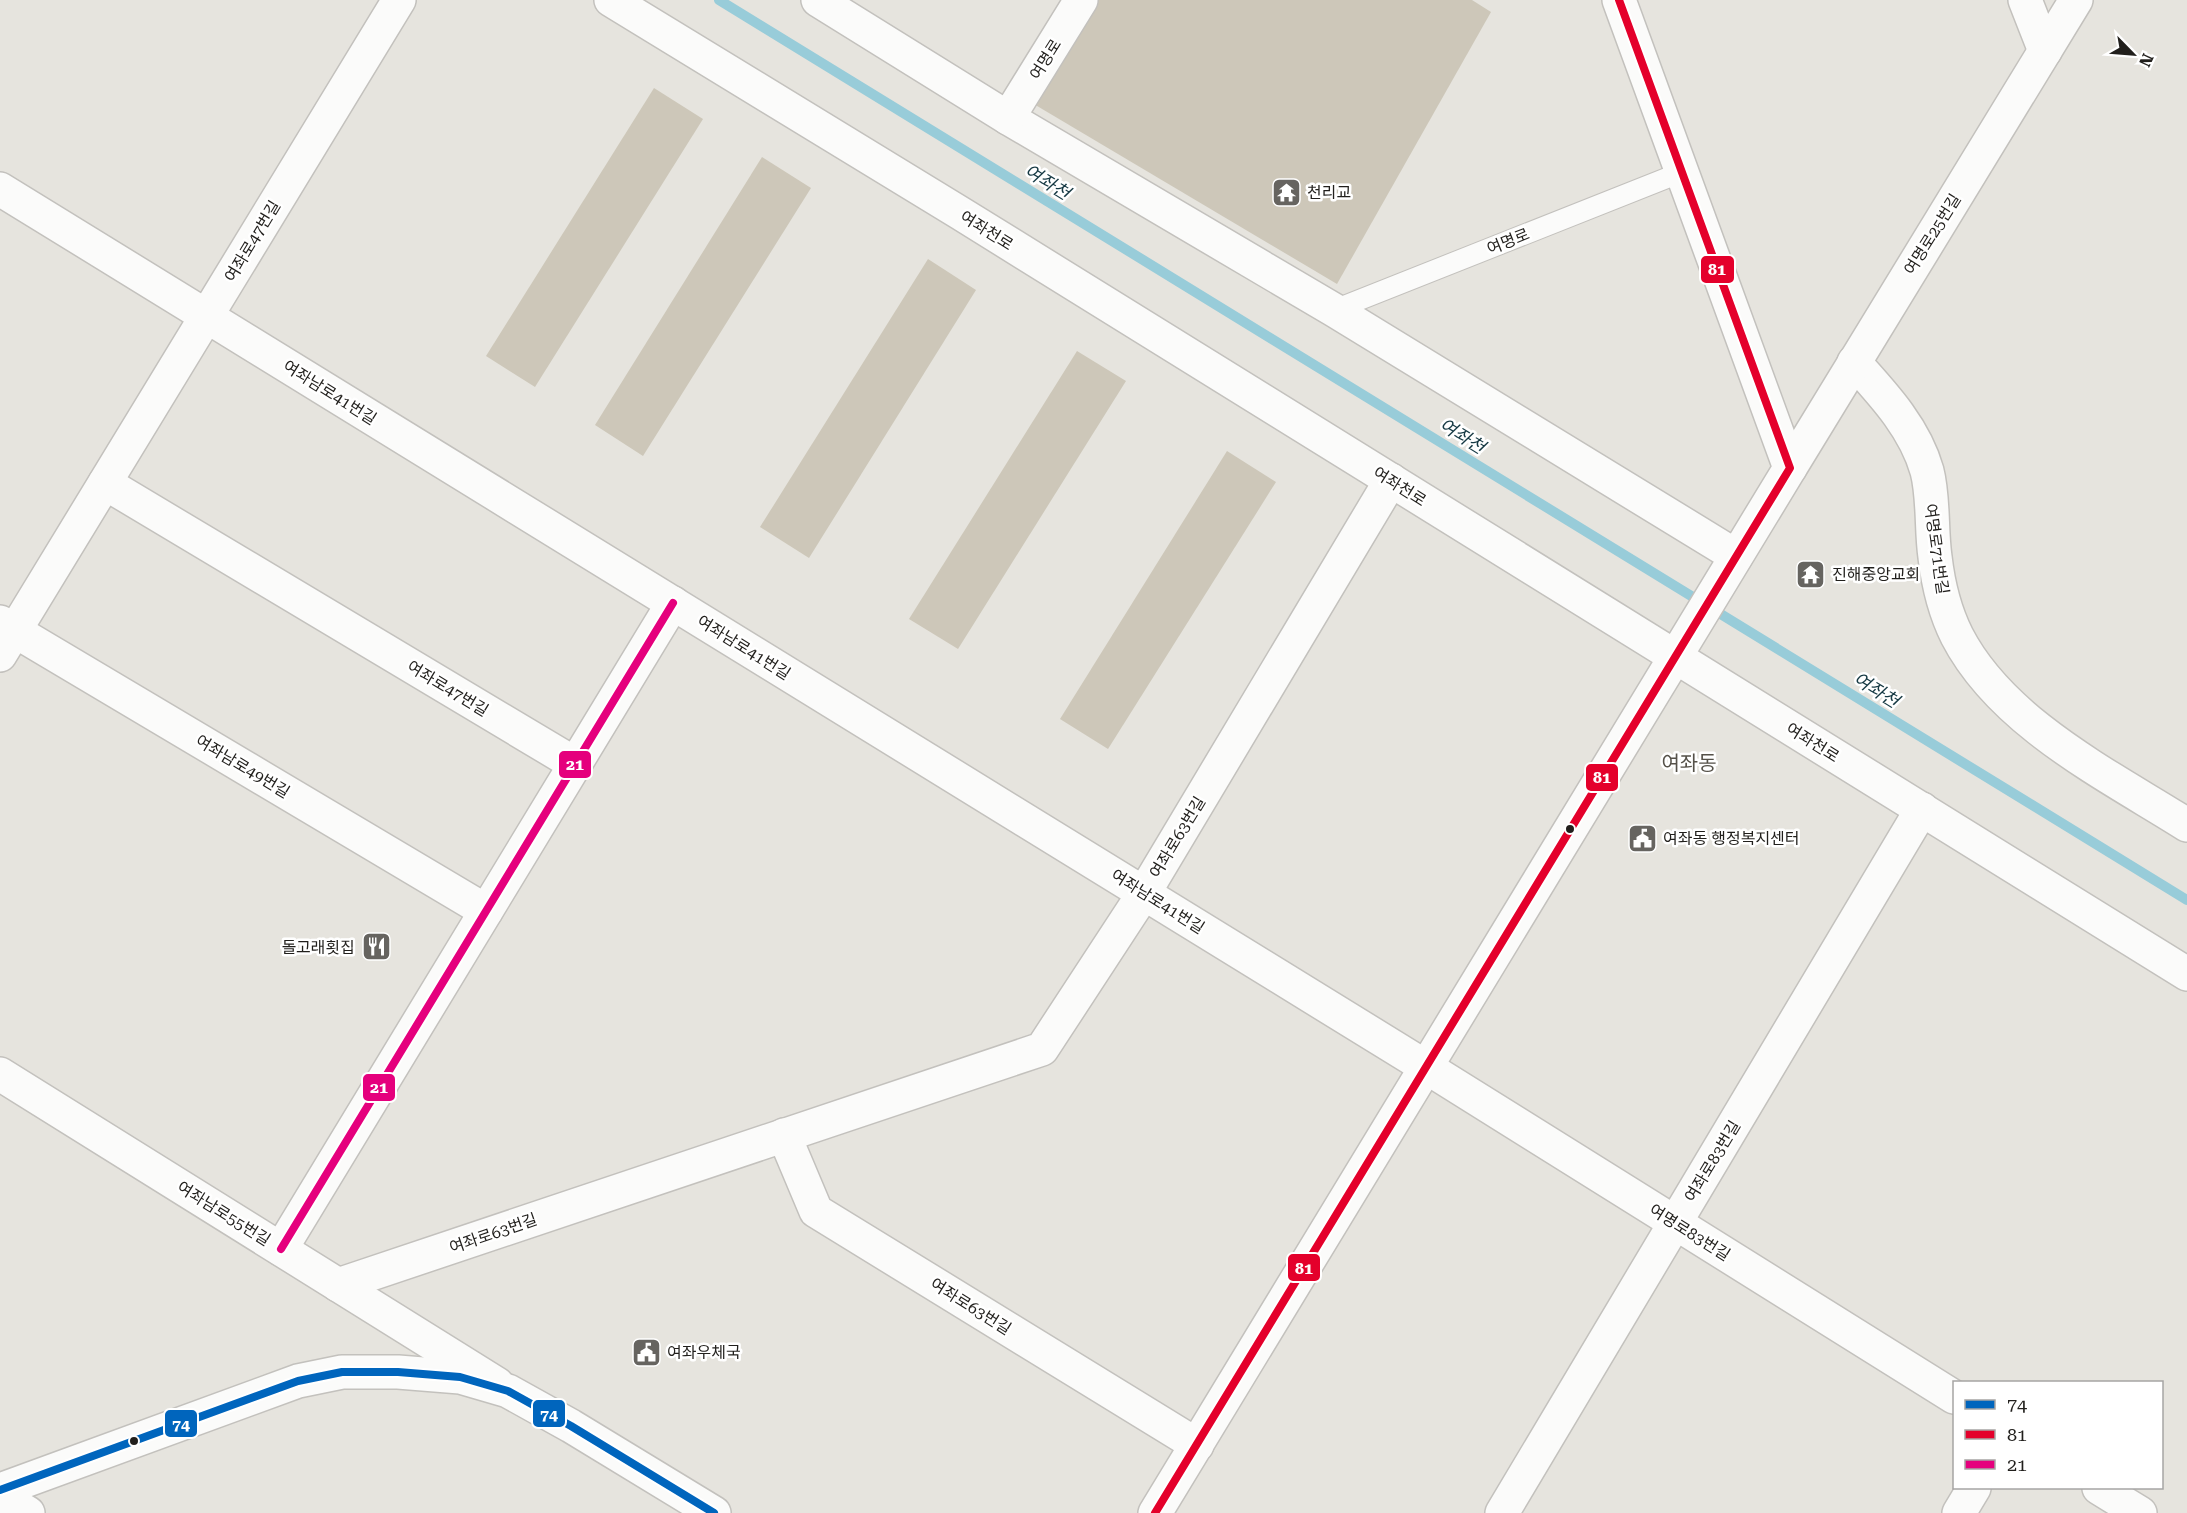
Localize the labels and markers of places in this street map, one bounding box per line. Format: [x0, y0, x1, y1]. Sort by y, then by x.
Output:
temple icon: 천리교 [1270, 176, 1302, 208]
place label: 천리교 [1307, 183, 1351, 202]
temple icon: 진해중앙교회 [1795, 558, 1827, 590]
place label: 진해중앙교회 [1832, 565, 1920, 584]
public building icon: 여좌동 행정복지센터 [1626, 822, 1658, 854]
unlabelled marker [1564, 823, 1576, 835]
place label: 여좌동 행정복지센터 [1663, 829, 1800, 848]
restaurant icon: 돌고래횟집 [360, 931, 392, 963]
place label: 돌고래횟집 [281, 938, 355, 957]
public building icon: 여좌우체국 [630, 1336, 662, 1368]
place label: 여좌우체국 [667, 1343, 741, 1362]
unlabelled marker [128, 1435, 140, 1447]

